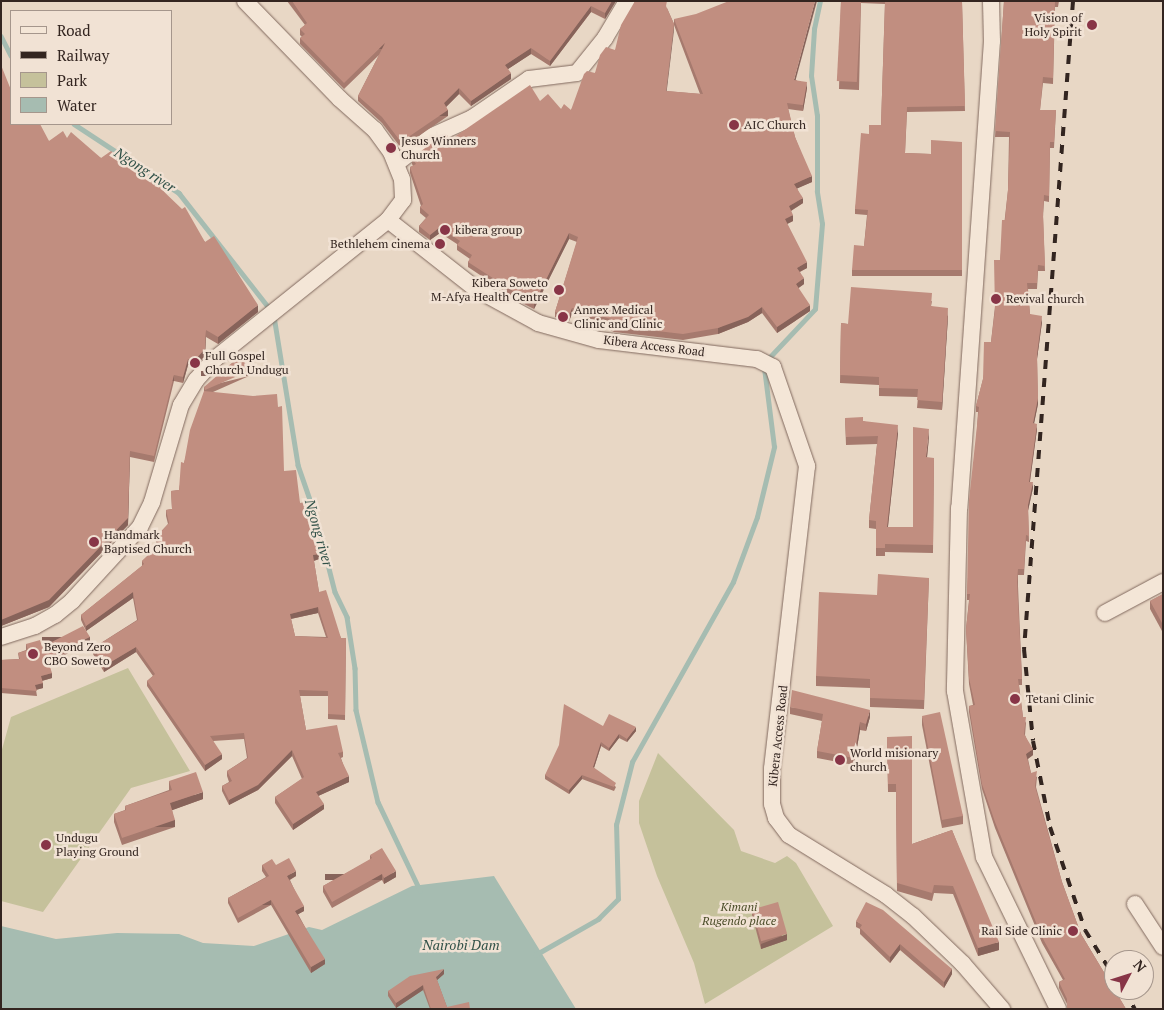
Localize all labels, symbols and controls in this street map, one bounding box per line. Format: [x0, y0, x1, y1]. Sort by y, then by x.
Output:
legend [10, 10, 172, 125]
place label: Vision of Holy Spirit [1025, 11, 1082, 39]
marker: Vision of Holy Spirit [1086, 19, 1098, 31]
text: Road [57, 20, 90, 40]
text: Railway [57, 45, 109, 65]
text: Park [57, 70, 87, 90]
text: Water [57, 95, 96, 115]
place label: AIC Church [744, 118, 806, 132]
marker: AIC Church [728, 119, 740, 131]
place label: Jesus Winners Church [401, 134, 476, 162]
marker: Jesus Winners Church [385, 142, 397, 154]
water label: Ngong river [111, 144, 179, 196]
place label: kibera group [455, 223, 522, 237]
marker: kibera group [439, 224, 451, 236]
place label: Bethlehem cinema [330, 237, 430, 251]
marker: Bethlehem cinema [434, 238, 446, 250]
place label: Kibera Soweto M-Afya Health Centre [431, 276, 548, 304]
marker: Kibera Soweto M-Afya Health Centre [552, 283, 566, 297]
place label: Revival church [1006, 292, 1084, 306]
marker: Revival church [990, 293, 1002, 305]
place label: Annex Medical Clinic and Clinic [574, 303, 662, 331]
marker: Annex Medical Clinic and Clinic [556, 310, 570, 324]
street label: Kibera Access Road [602, 333, 706, 359]
place label: Full Gospel Church Undugu [205, 349, 289, 377]
marker: Full Gospel Church Undugu [189, 357, 201, 369]
water label: Ngong river [301, 497, 337, 569]
place label: Handmark Baptised Church [104, 528, 192, 556]
marker: Handmark Baptised Church [88, 536, 100, 548]
place label: Beyond Zero CBO Soweto [44, 640, 111, 668]
marker: Beyond Zero CBO Soweto [26, 647, 40, 661]
street label: Kibera Access Road [766, 684, 790, 788]
marker: Tetani Clinic [1008, 692, 1022, 706]
place label: Tetani Clinic [1026, 692, 1094, 706]
place label: World misionary church [850, 746, 938, 774]
marker: World misionary church [834, 754, 846, 766]
place label: Undugu Playing Ground [56, 831, 139, 859]
marker: Undugu Playing Ground [40, 839, 52, 851]
park label: Kimani Rugendo place [702, 900, 776, 928]
place label: Rail Side Clinic [981, 924, 1062, 938]
marker: Rail Side Clinic [1066, 924, 1080, 938]
water label: Nairobi Dam [422, 937, 500, 953]
north arrow [1104, 950, 1154, 1000]
text: N [1129, 956, 1151, 976]

